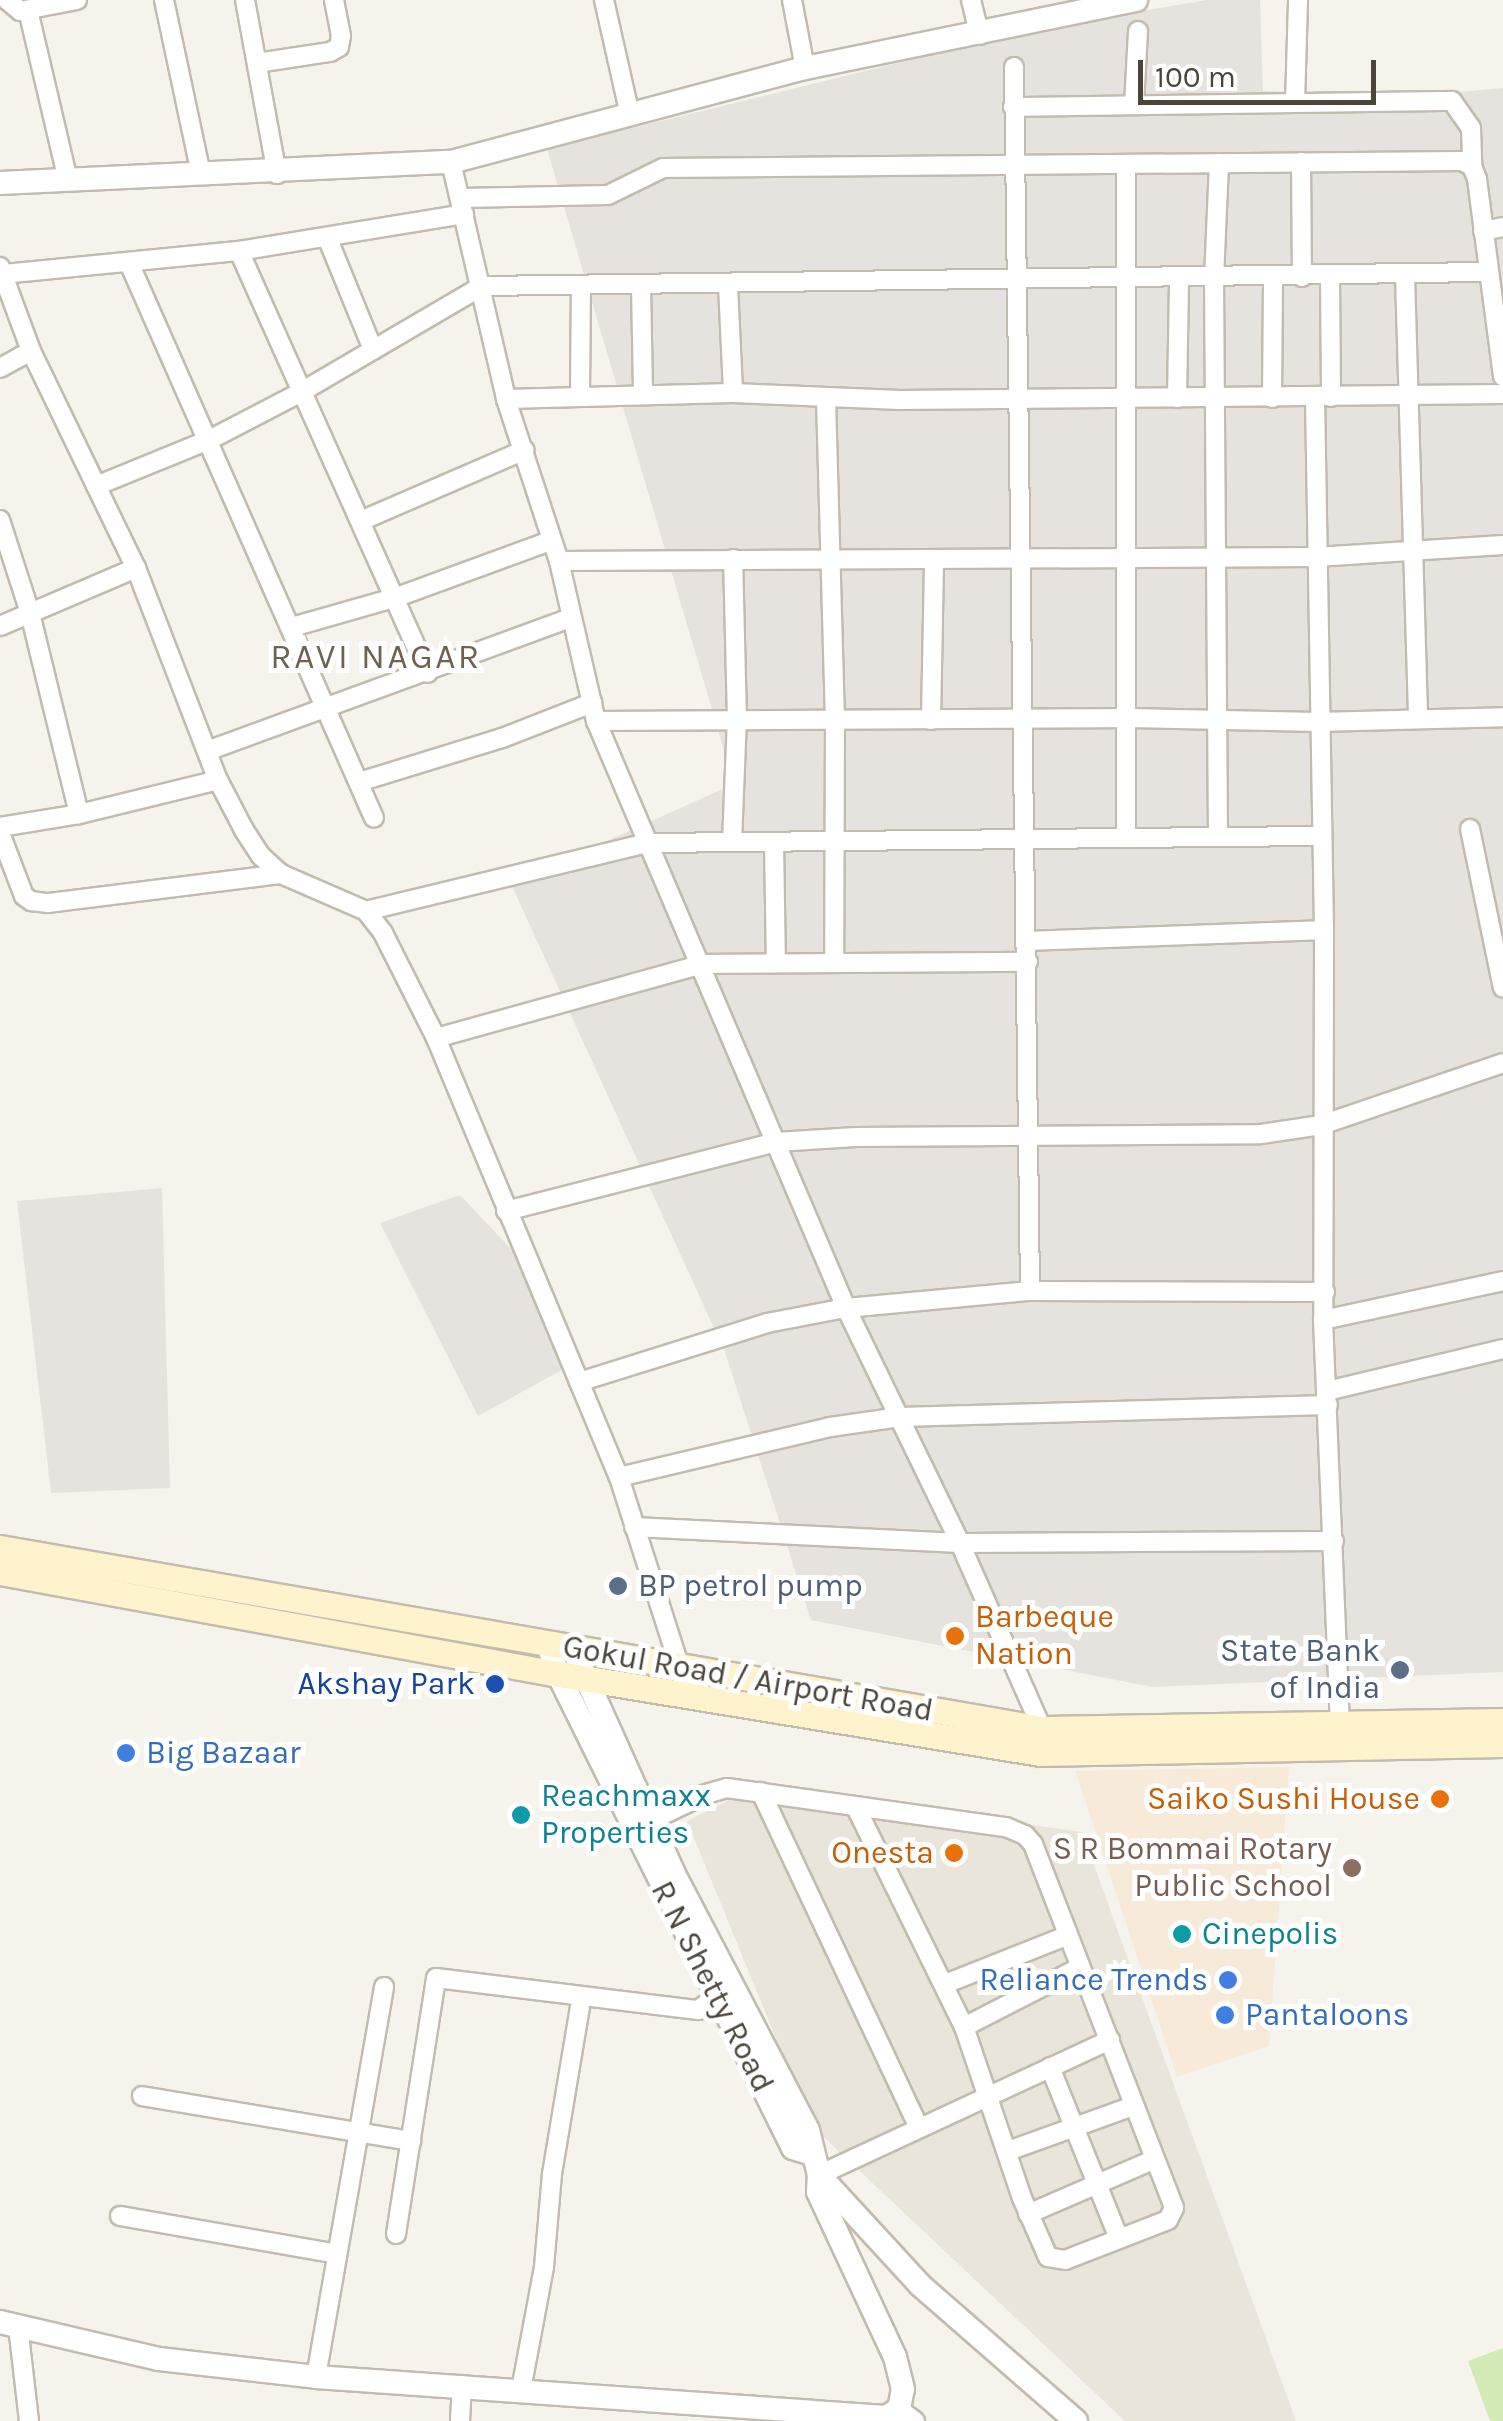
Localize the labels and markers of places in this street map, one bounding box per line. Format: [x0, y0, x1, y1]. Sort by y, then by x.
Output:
place label: BP petrol pump [638, 1567, 863, 1605]
marker: BP petrol pump [607, 1575, 629, 1597]
place label: Barbeque Nation [975, 1599, 1114, 1674]
marker: Barbeque Nation [944, 1625, 966, 1647]
place label: State Bank of India [1220, 1633, 1380, 1708]
marker: State Bank of India [1389, 1659, 1411, 1681]
place label: Akshay Park [297, 1665, 475, 1703]
marker: Akshay Park [484, 1673, 506, 1695]
place label: Big Bazaar [146, 1734, 301, 1772]
marker: Big Bazaar [115, 1742, 137, 1764]
place label: Reachmaxx Properties [541, 1778, 711, 1853]
place label: Saiko Sushi House [1147, 1780, 1420, 1818]
marker: Saiko Sushi House [1429, 1788, 1451, 1810]
marker: Reachmaxx Properties [510, 1804, 532, 1826]
place label: S R Bommai Rotary Public School [1053, 1831, 1332, 1906]
place label: Onesta [831, 1834, 934, 1872]
marker: Onesta [943, 1842, 965, 1864]
marker: S R Bommai Rotary Public School [1341, 1857, 1363, 1879]
place label: Cinepolis [1202, 1915, 1338, 1953]
marker: Cinepolis [1171, 1923, 1193, 1945]
place label: Reliance Trends [979, 1961, 1208, 1999]
marker: Reliance Trends [1217, 1969, 1239, 1991]
place label: Pantaloons [1245, 1996, 1409, 2034]
marker: Pantaloons [1214, 2004, 1236, 2026]

